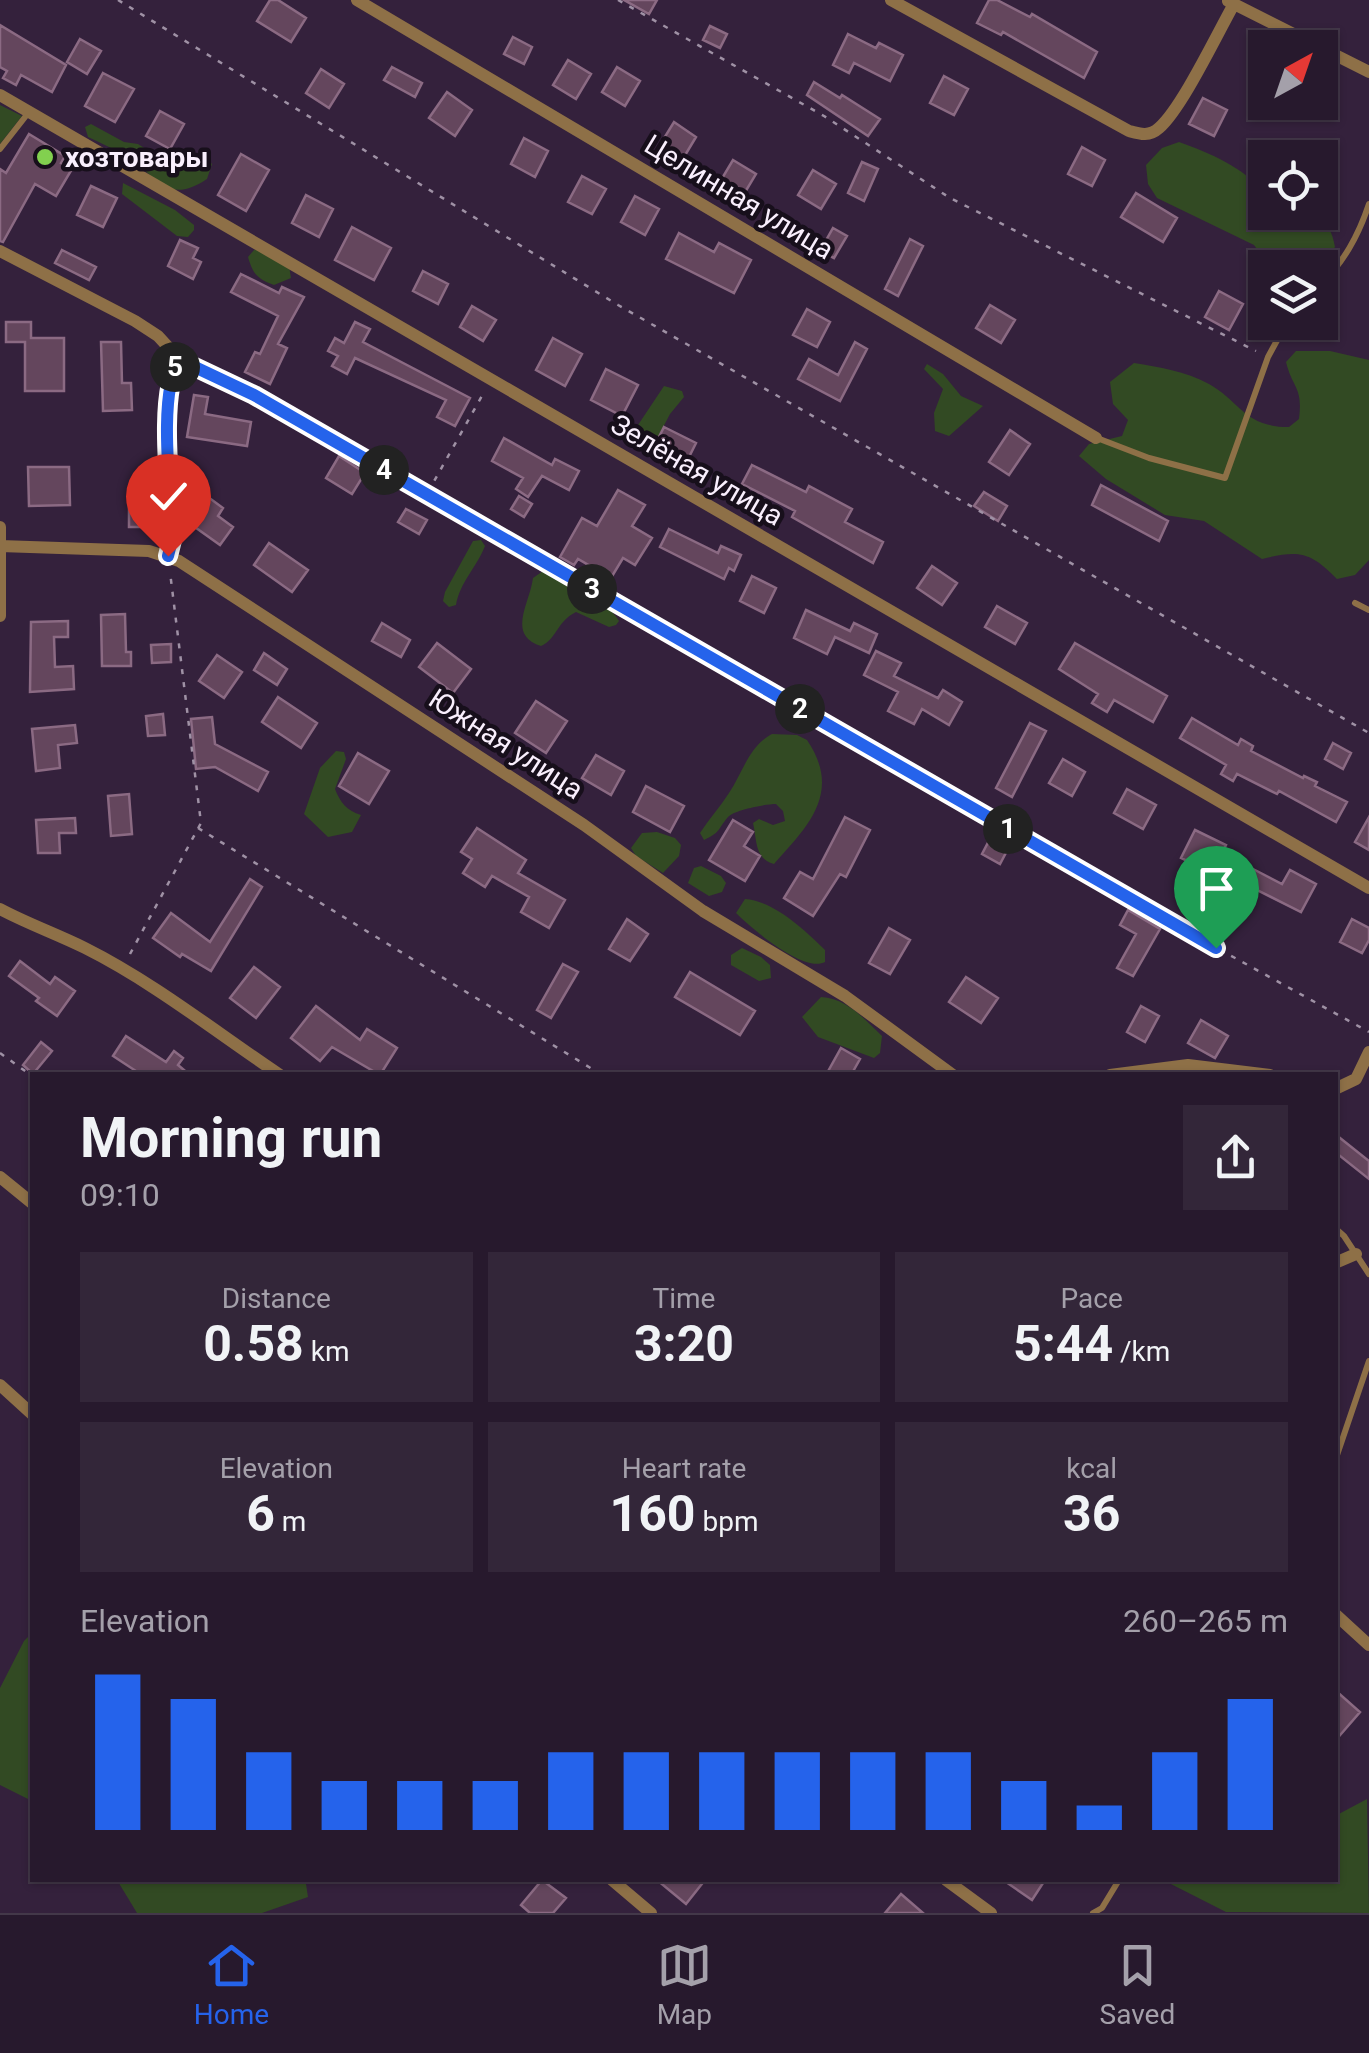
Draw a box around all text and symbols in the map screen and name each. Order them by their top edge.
north arrow [1248,30,1338,120]
map controls [1248,30,1338,340]
street label: Целинная улица [639,128,839,266]
button: locate [1248,140,1338,230]
place label: хозтовары [65,141,208,174]
marker: хозтовары [34,146,56,168]
button: layers [1248,250,1338,340]
pin: 5 [150,342,200,392]
text: 5 [167,350,183,383]
street label: Зелёная улица [605,407,789,533]
pin: 4 [359,445,409,495]
text: 4 [376,453,392,486]
pin [126,454,211,557]
icon: check [141,469,196,524]
pin: 3 [567,564,617,614]
text: 3 [584,572,600,605]
street label: Южная улица [423,682,589,806]
pin: 2 [775,684,825,734]
text: 2 [792,692,808,725]
pin: 1 [983,804,1033,854]
text: 1 [1000,812,1016,845]
pin [1174,846,1259,949]
icon: arrive [1189,861,1244,916]
button: share [1183,1105,1288,1210]
text: Morning run [80,1106,382,1170]
text: 09:10 [80,1176,160,1214]
text: Distance [222,1282,331,1315]
text: Time [653,1282,715,1315]
text: Pace [1061,1282,1123,1315]
text: 0.58 [203,1315,304,1373]
text: 3:20 [634,1315,734,1373]
text: 5:44 [1013,1315,1113,1373]
text: km [304,1335,349,1368]
text: /km [1113,1335,1170,1368]
text: Elevation [220,1452,333,1485]
text: Heart rate [622,1452,746,1485]
text: kcal [1066,1452,1117,1485]
text: 6 [246,1485,275,1543]
text: 160 [609,1485,696,1543]
text: 36 [1063,1485,1120,1543]
text: m [275,1505,306,1538]
text: bpm [696,1505,759,1538]
text: Elevation [80,1602,210,1640]
text: 260–265 m [1123,1602,1288,1640]
tab: Home [194,1938,269,2031]
tab: Map [657,1938,712,2031]
tab: Saved [1100,1938,1175,2031]

